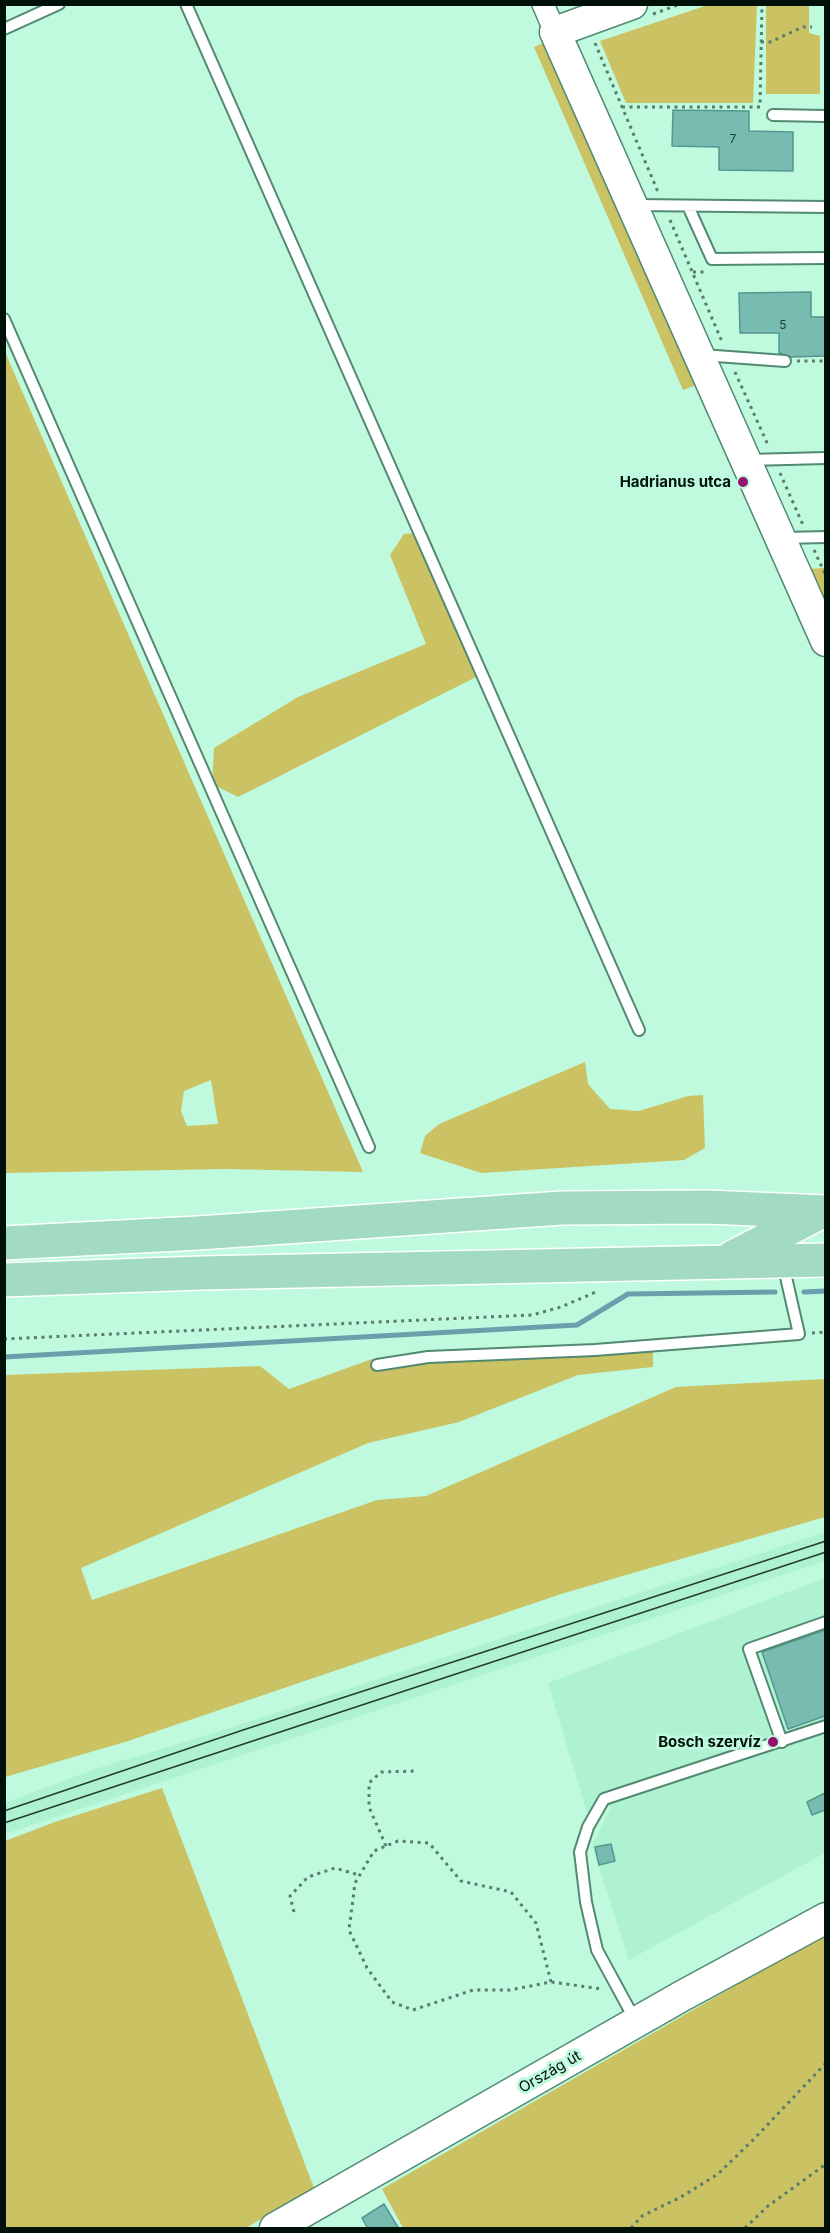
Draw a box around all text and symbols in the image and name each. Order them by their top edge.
house number: 7 [730,132,736,146]
house number: 5 [779,318,787,332]
place label: Hadrianus utca [620,473,731,491]
marker: Hadrianus utca [736,475,750,489]
place label: Bosch szervíz [658,1733,761,1751]
marker: Bosch szervíz [766,1735,780,1749]
street label: Ország út [516,2047,584,2097]

